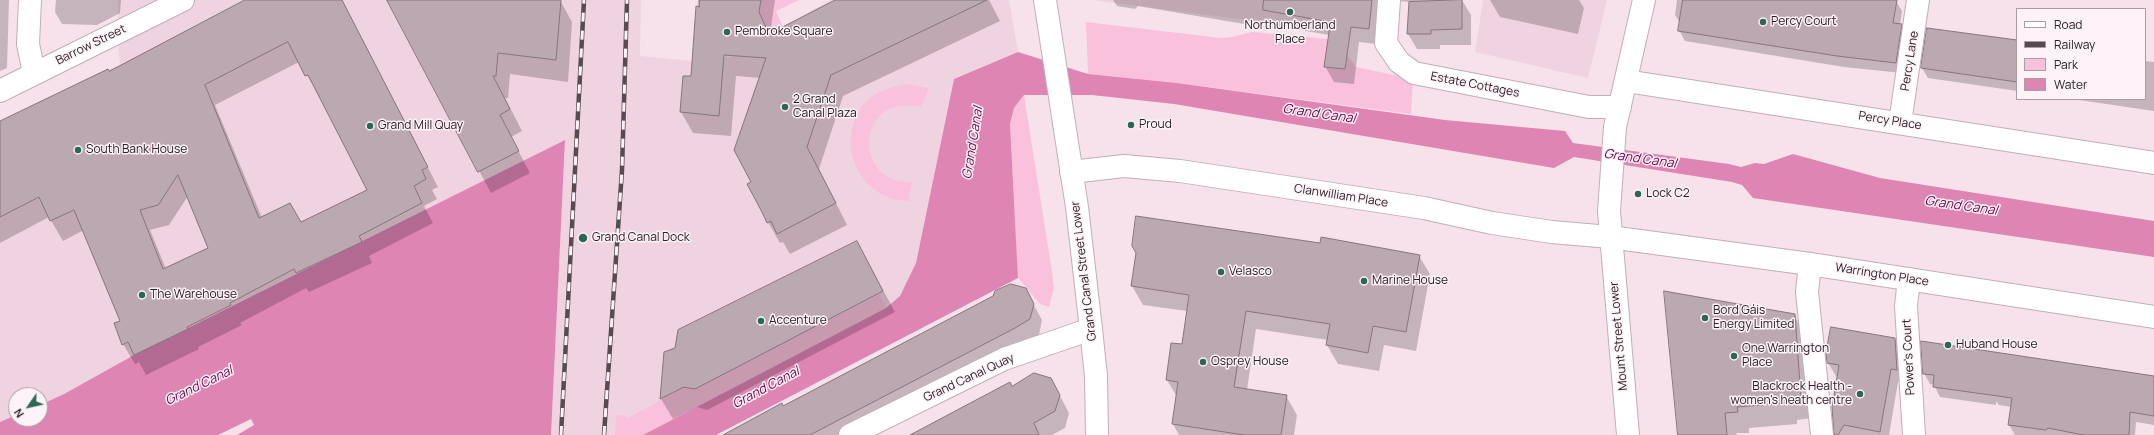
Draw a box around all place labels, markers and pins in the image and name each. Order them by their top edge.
marker: Northumberland Place [1285,7,1295,17]
place label: Percy Court [1771,15,1837,29]
marker: Percy Court [1758,17,1768,27]
place label: Northumberland Place [1245,19,1335,47]
place label: Pembroke Square [735,25,832,39]
marker: Pembroke Square [722,27,732,37]
place label: 2 Grand Canal Plaza [793,93,857,121]
marker: 2 Grand Canal Plaza [780,102,790,112]
place label: Proud [1139,118,1172,132]
place label: Grand Mill Quay [378,119,463,133]
marker: Proud [1126,120,1136,130]
marker: Grand Mill Quay [365,121,375,131]
place label: South Bank House [86,143,187,157]
marker: South Bank House [73,145,83,155]
place label: Lock C2 [1646,187,1690,201]
marker: Lock C2 [1633,189,1643,199]
place label: Grand Canal Dock [592,231,690,245]
marker: Grand Canal Dock [577,232,589,244]
place label: Velasco [1229,265,1272,279]
marker: Velasco [1216,267,1226,277]
place label: Marine House [1372,274,1448,288]
marker: Marine House [1359,276,1369,286]
place label: The Warehouse [150,288,237,302]
marker: The Warehouse [137,290,147,300]
place label: Bord Gáis Energy Limited [1713,304,1794,332]
marker: Bord Gáis Energy Limited [1700,313,1710,323]
place label: Accenture [769,314,827,328]
marker: Accenture [756,316,766,326]
place label: Huband House [1956,338,2037,352]
marker: Huband House [1943,340,1953,350]
place label: One Warrington Place [1742,342,1829,370]
marker: One Warrington Place [1729,351,1739,361]
place label: Osprey House [1211,355,1289,369]
marker: Osprey House [1198,357,1208,367]
place label: Blackrock Health - women's heath centre [1731,380,1852,408]
marker: Blackrock Health - women's heath centre [1855,389,1865,399]

